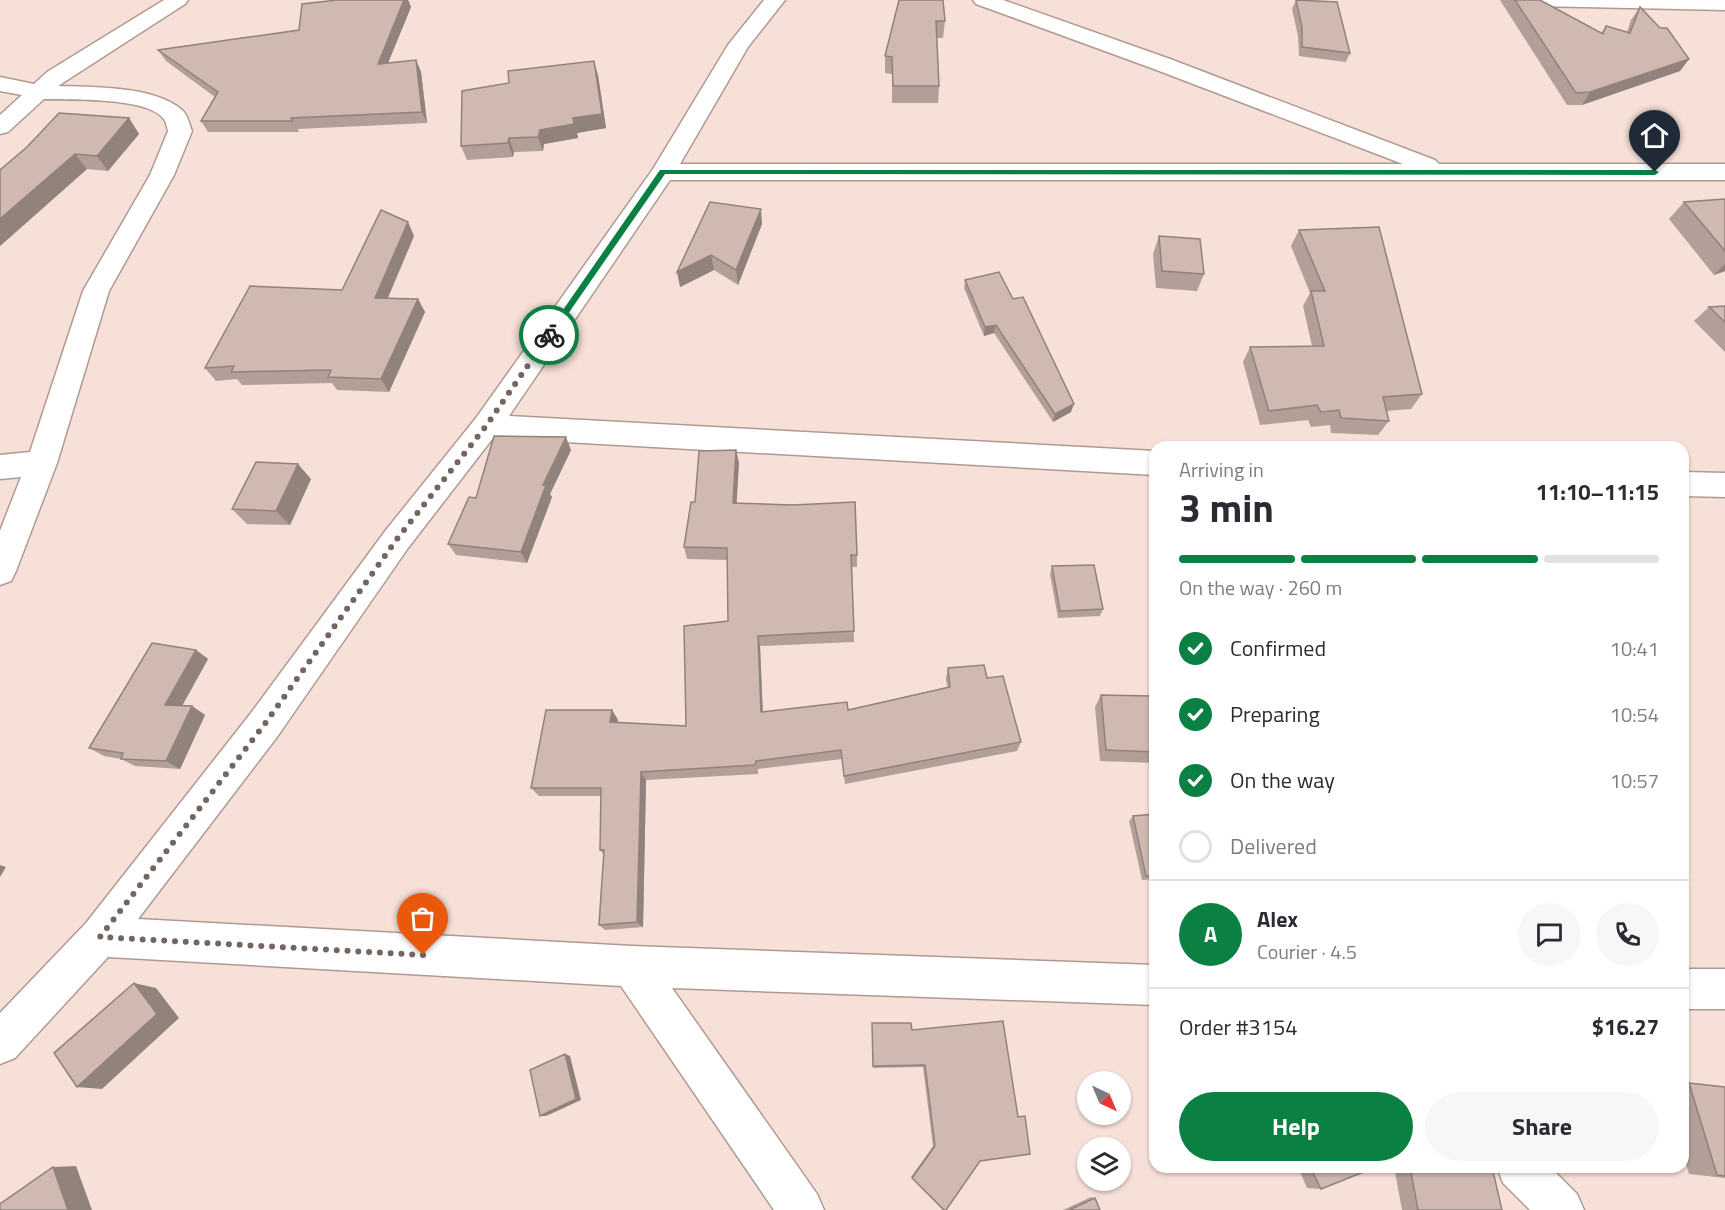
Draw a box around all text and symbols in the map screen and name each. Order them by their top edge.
pin [1629,110,1680,172]
icon: home [1638,119,1671,152]
courier [519,305,579,365]
icon: bike [533,319,566,352]
text: Arriving in [1179,454,1264,485]
text: 11:10–11:15 [1536,475,1659,509]
text: 3 min [1179,478,1274,537]
text: On the way · 260 m [1179,572,1342,603]
text: Confirmed [1230,631,1326,665]
icon: check [1179,632,1212,665]
text: 10:41 [1610,633,1659,664]
text: Preparing [1230,697,1320,731]
icon: check [1179,698,1212,731]
text: 10:54 [1610,699,1659,730]
text: On the way [1230,763,1335,797]
icon: check [1179,764,1212,797]
text: 10:57 [1610,765,1659,796]
text: Delivered [1230,829,1317,863]
pin [397,893,448,955]
icon: bag [406,902,439,935]
text: Alex [1257,902,1298,936]
button: chat [1518,903,1581,966]
button: phone [1596,903,1659,966]
text: A [1204,917,1217,951]
text: Courier · 4.5 [1257,936,1357,967]
text: Order #3154 [1179,1010,1298,1044]
text: $16.27 [1592,1010,1659,1044]
north arrow [1077,1071,1131,1125]
map controls [1077,1071,1131,1191]
button: Help [1179,1092,1413,1161]
button: Share [1425,1092,1659,1161]
button: layers [1077,1137,1131,1191]

